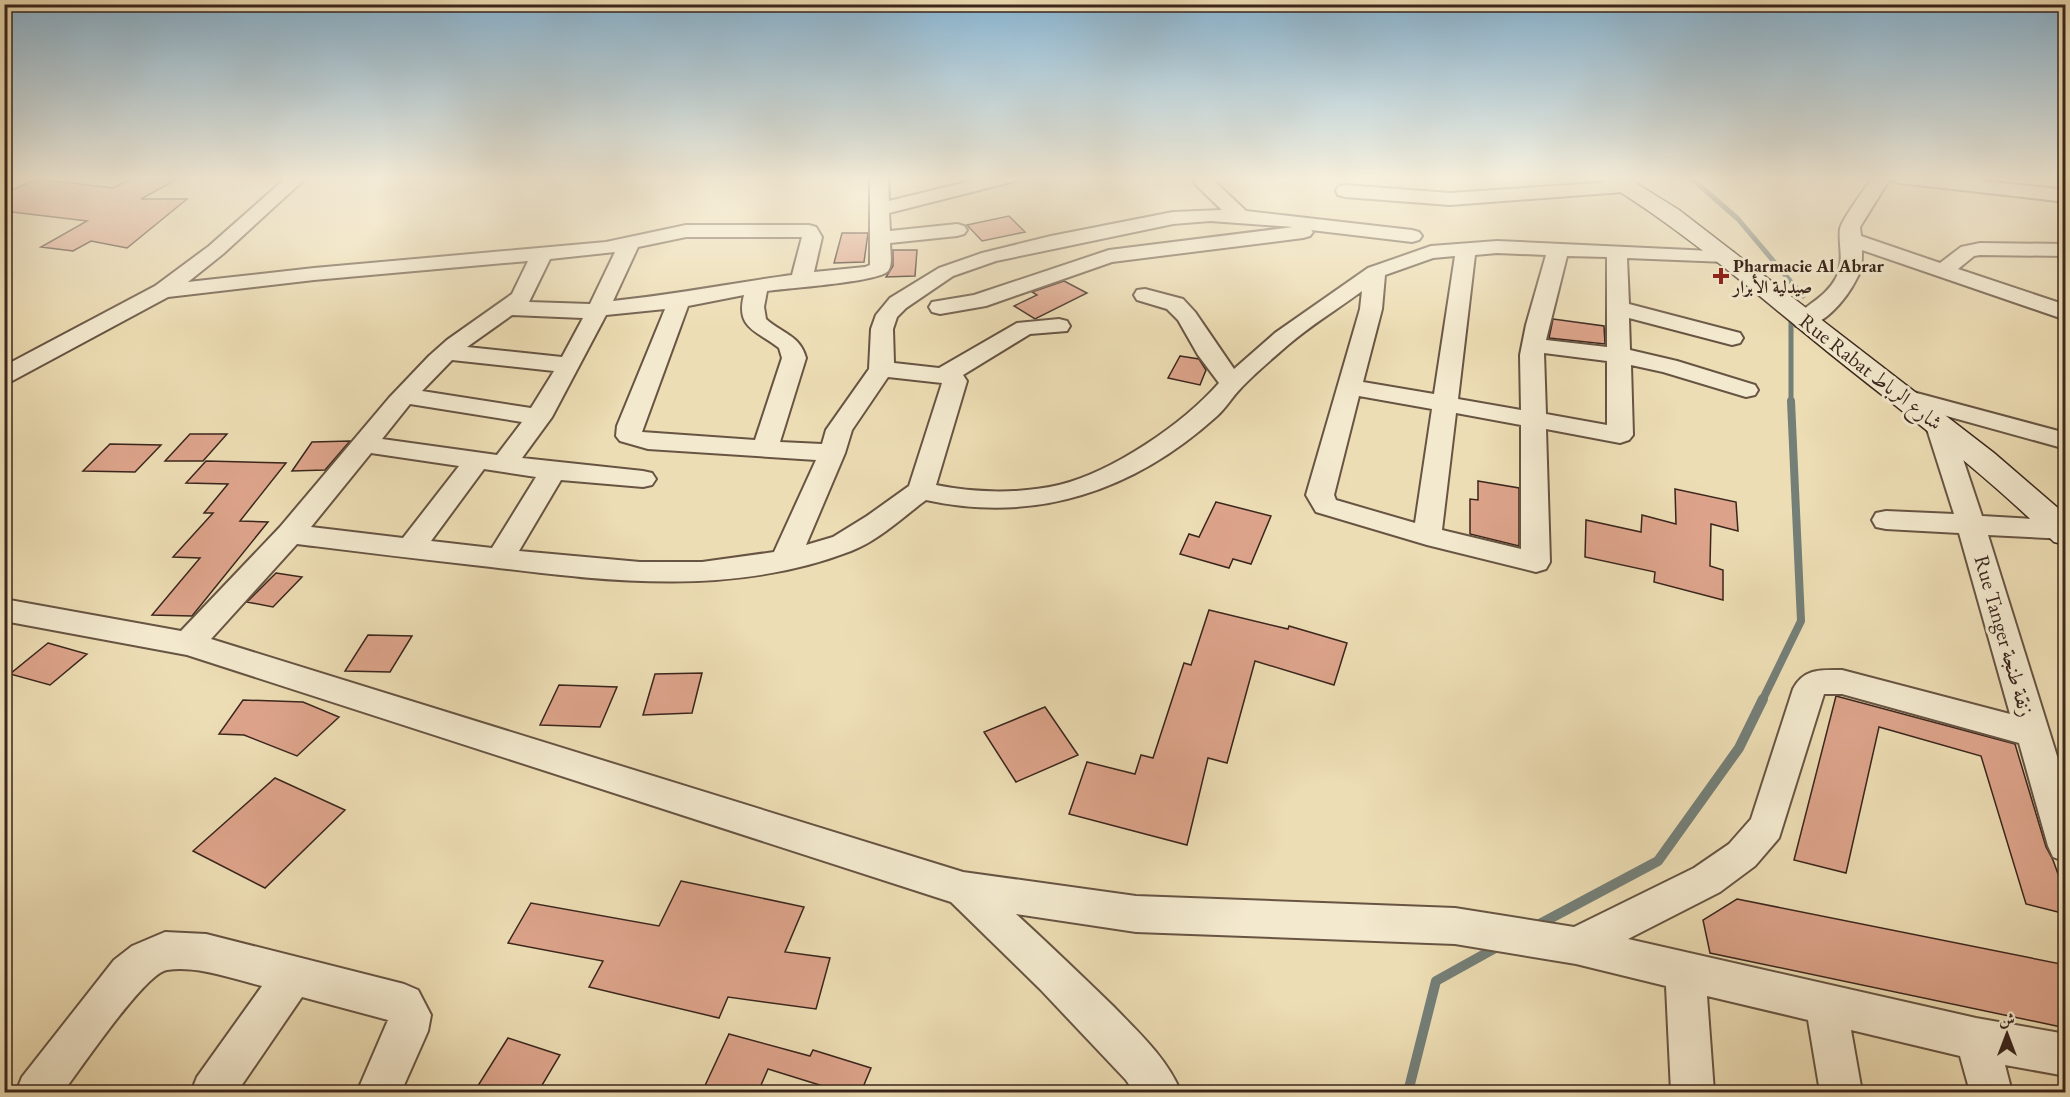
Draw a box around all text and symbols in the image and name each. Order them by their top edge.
place label: Pharmacie Al Abrar صيدلية الأبرار [1731,254,1885,298]
marker: Pharmacie Al Abrar صيدلية الأبرار [1714,269,1728,283]
street label: Rue Rabat شارع الرباط [1791,307,1948,440]
street label: Rue Tanger زنقة طنجة [1968,552,2040,720]
north arrow [1977,1004,2037,1064]
text: ش [1999,1009,2015,1030]

